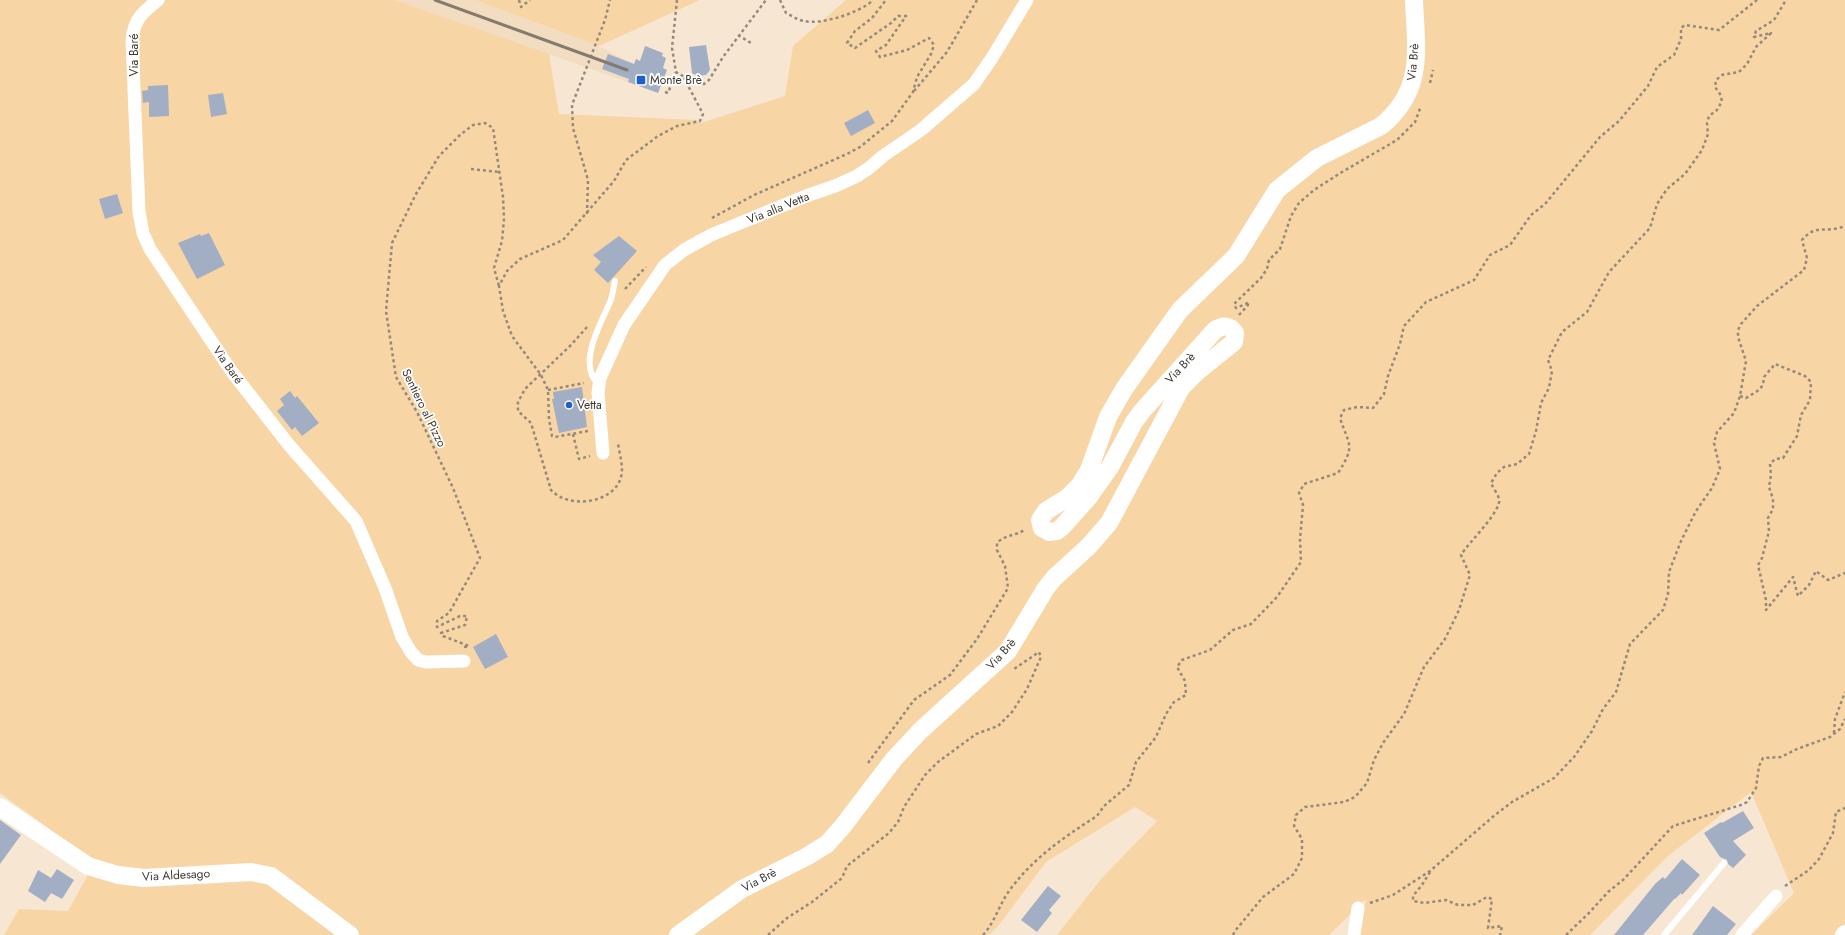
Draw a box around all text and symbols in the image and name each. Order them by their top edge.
street label: Via Baré [125,34,143,77]
street label: Via Brè [1402,43,1424,81]
place label: Monte Brè [650,71,702,89]
marker: Monte Brè [635,74,647,86]
street label: Via alla Vetta [744,187,812,229]
street label: Via Baré [208,342,248,388]
street label: Via Brè [1161,348,1199,388]
street label: Sentiero al Pizzo [397,366,451,451]
place label: Vetta [577,396,602,414]
marker: Vetta [564,400,574,410]
street label: Via Brè [982,634,1020,674]
street label: Via Brè [738,863,780,897]
street label: Via Aldesago [142,864,211,886]

